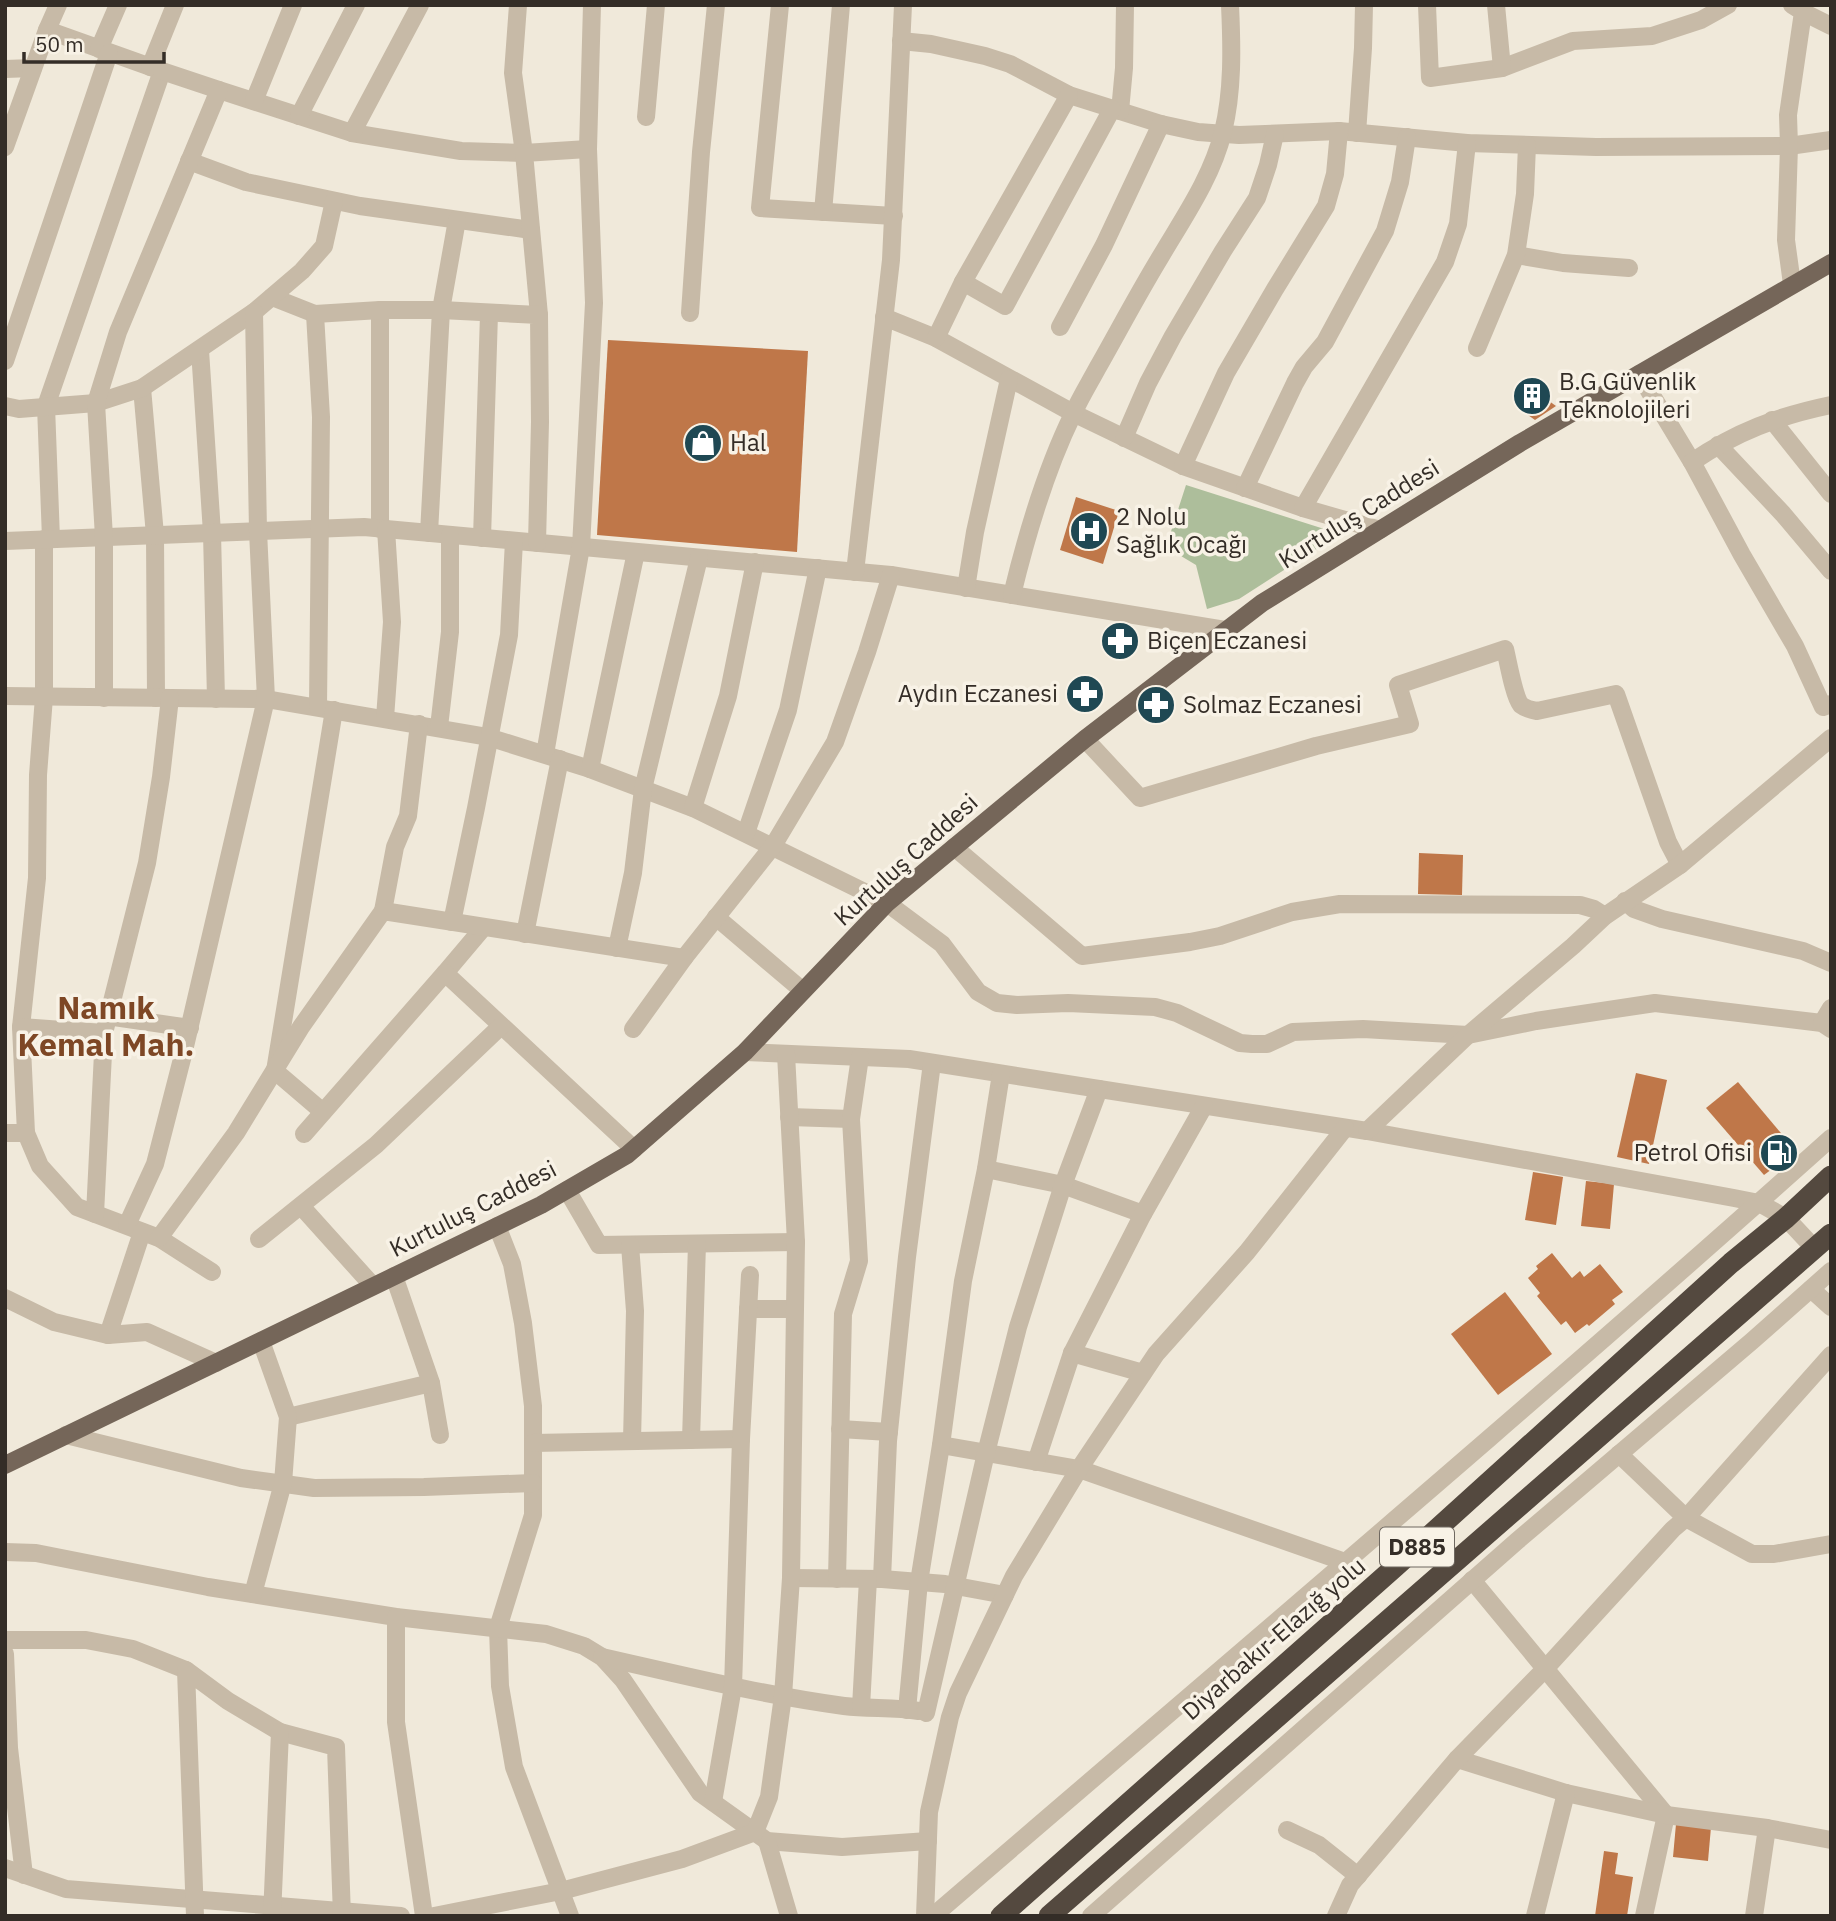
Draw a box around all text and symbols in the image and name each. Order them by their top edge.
scale bar [24,21,164,65]
text: 50 m [35,30,84,58]
place label: B.G Güvenlik Teknolojileri [1559,365,1697,425]
building icon: B.G Güvenlik Teknolojileri [1511,375,1553,417]
shop icon: Hal [682,422,724,464]
place label: Hal [730,426,766,458]
street label: Kurtuluş Caddesi [1272,451,1445,575]
place label: 2 Nolu Sağlık Ocağı [1116,500,1247,560]
hospital icon: 2 Nolu Sağlık Ocağı [1068,510,1110,552]
pharmacy icon: Biçen Eczanesi [1099,620,1141,662]
place label: Biçen Eczanesi [1147,624,1307,656]
pharmacy icon: Aydın Eczanesi [1064,673,1106,715]
place label: Aydın Eczanesi [898,677,1058,709]
pharmacy icon: Solmaz Eczanesi [1135,684,1177,726]
place label: Solmaz Eczanesi [1183,688,1362,720]
street label: Kurtuluş Caddesi [826,786,984,933]
district label: Namık Kemal Mah. [18,986,194,1065]
fuel station icon: Petrol Ofisi [1758,1132,1800,1174]
place label: Petrol Ofisi [1634,1136,1752,1168]
street label: Kurtuluş Caddesi [384,1152,562,1264]
road number: D885 [1380,1528,1454,1566]
street label: Diyarbakır-Elazığ yolu [1175,1550,1372,1727]

